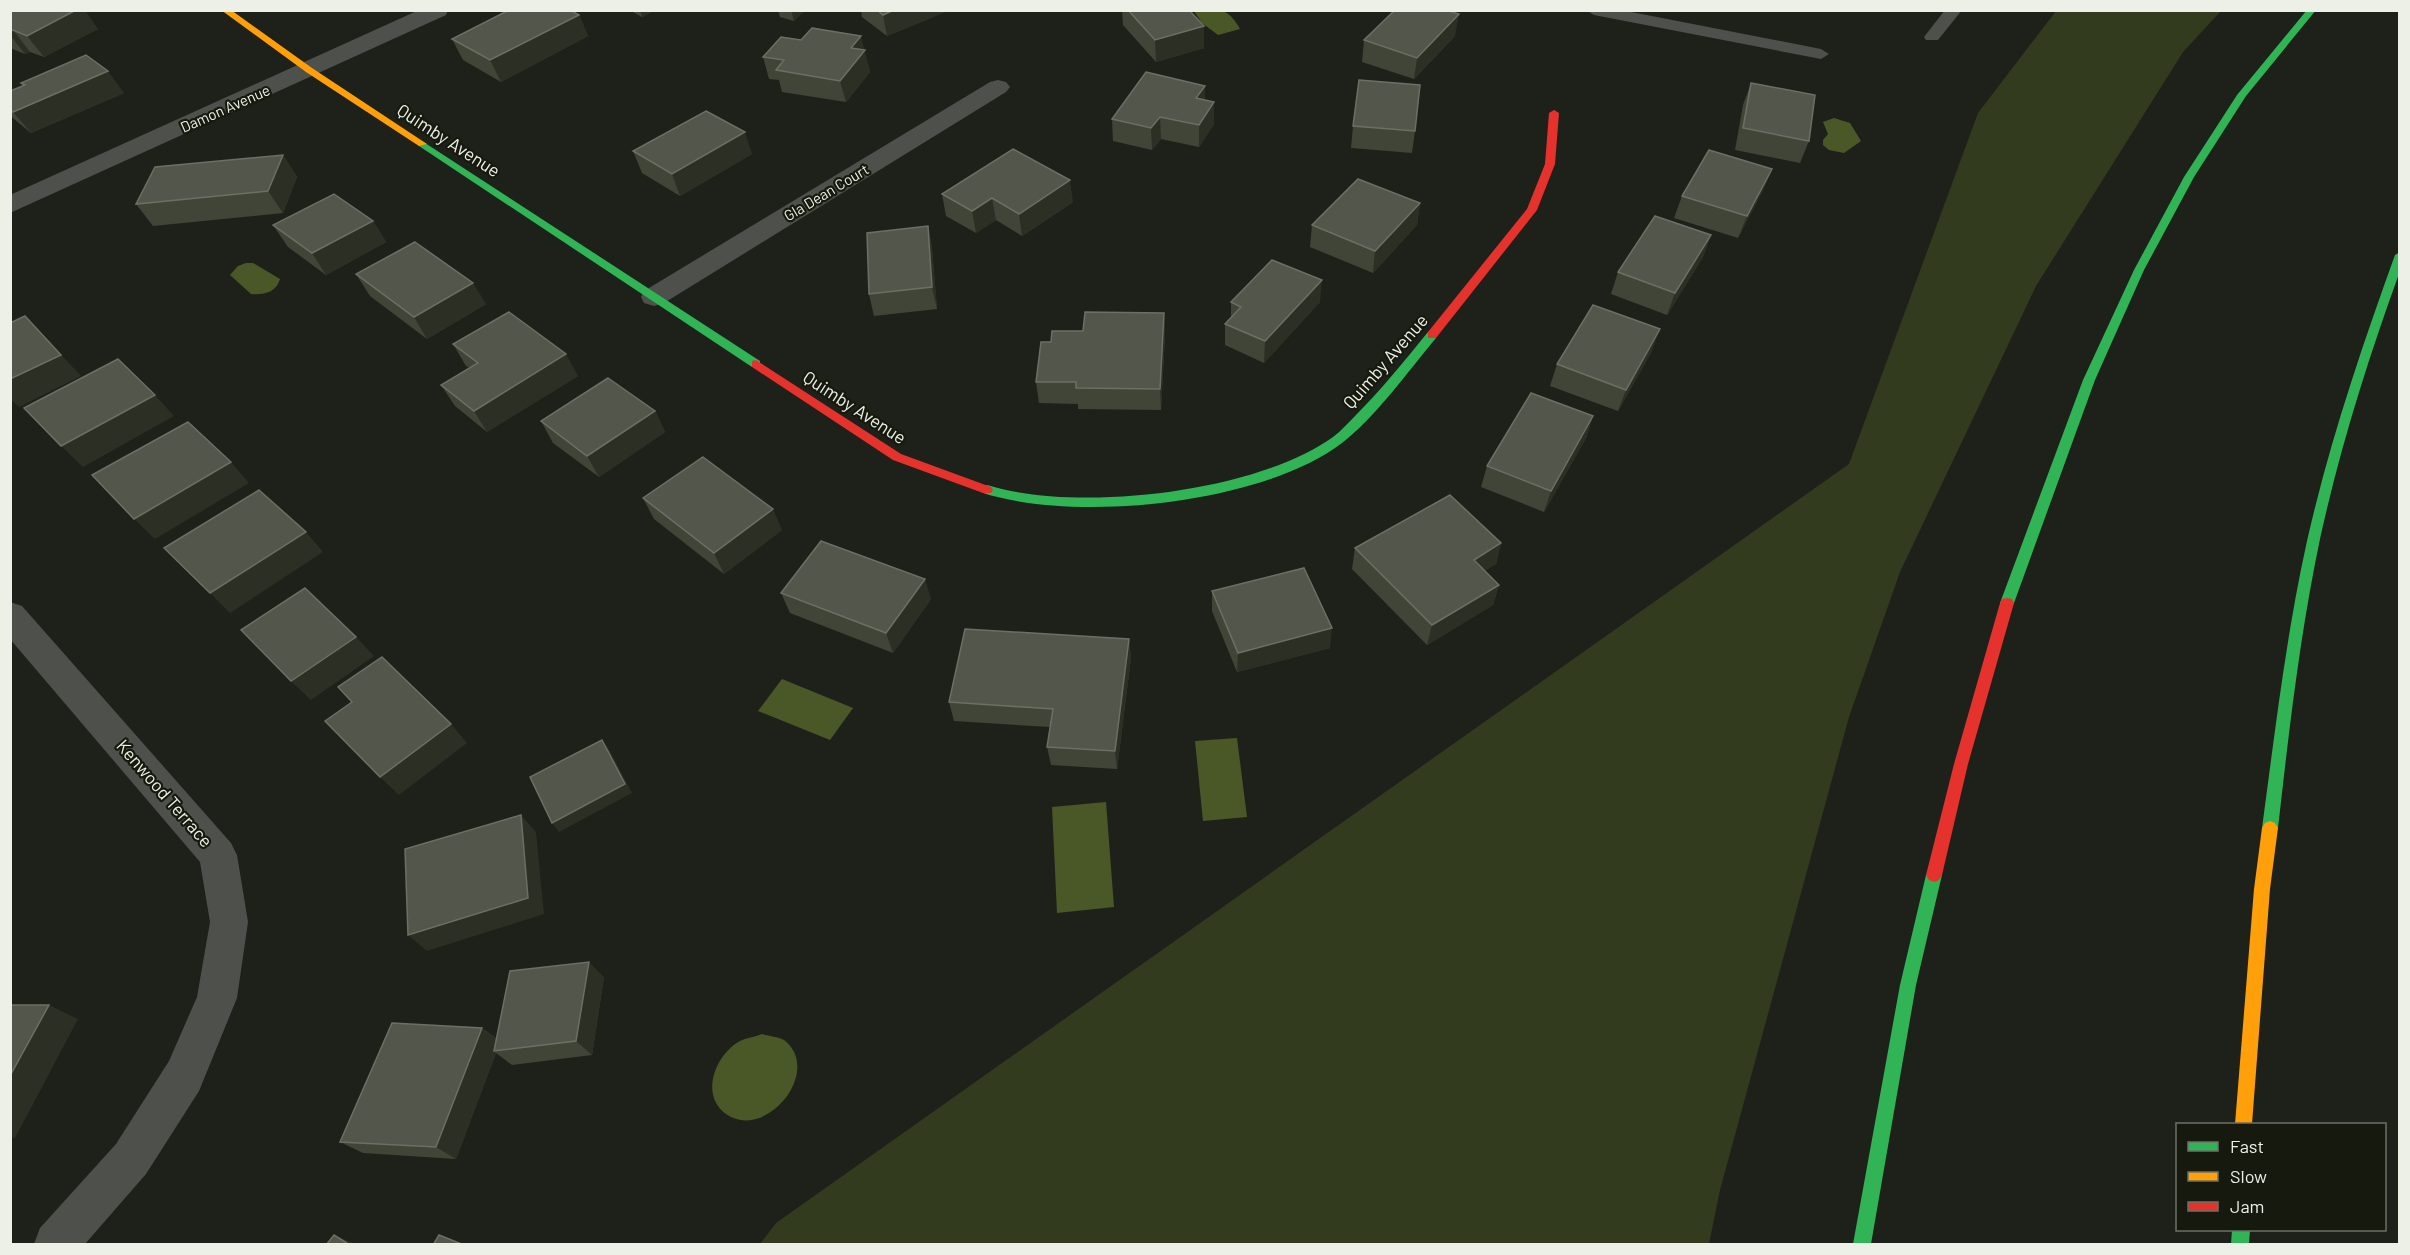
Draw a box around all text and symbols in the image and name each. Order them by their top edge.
street label: Damon Avenue [177,80,273,136]
street label: Quimby Avenue [393,99,505,181]
street label: Gla Dean Court [780,160,872,224]
street label: Quimby Avenue [1338,309,1432,413]
street label: Quimby Avenue [799,366,911,448]
street label: Kenwood Terrace [112,735,218,851]
legend [2176,1123,2386,1231]
text: Fast [2230,1135,2264,1157]
text: Slow [2230,1165,2267,1187]
text: Jam [2230,1195,2264,1217]

